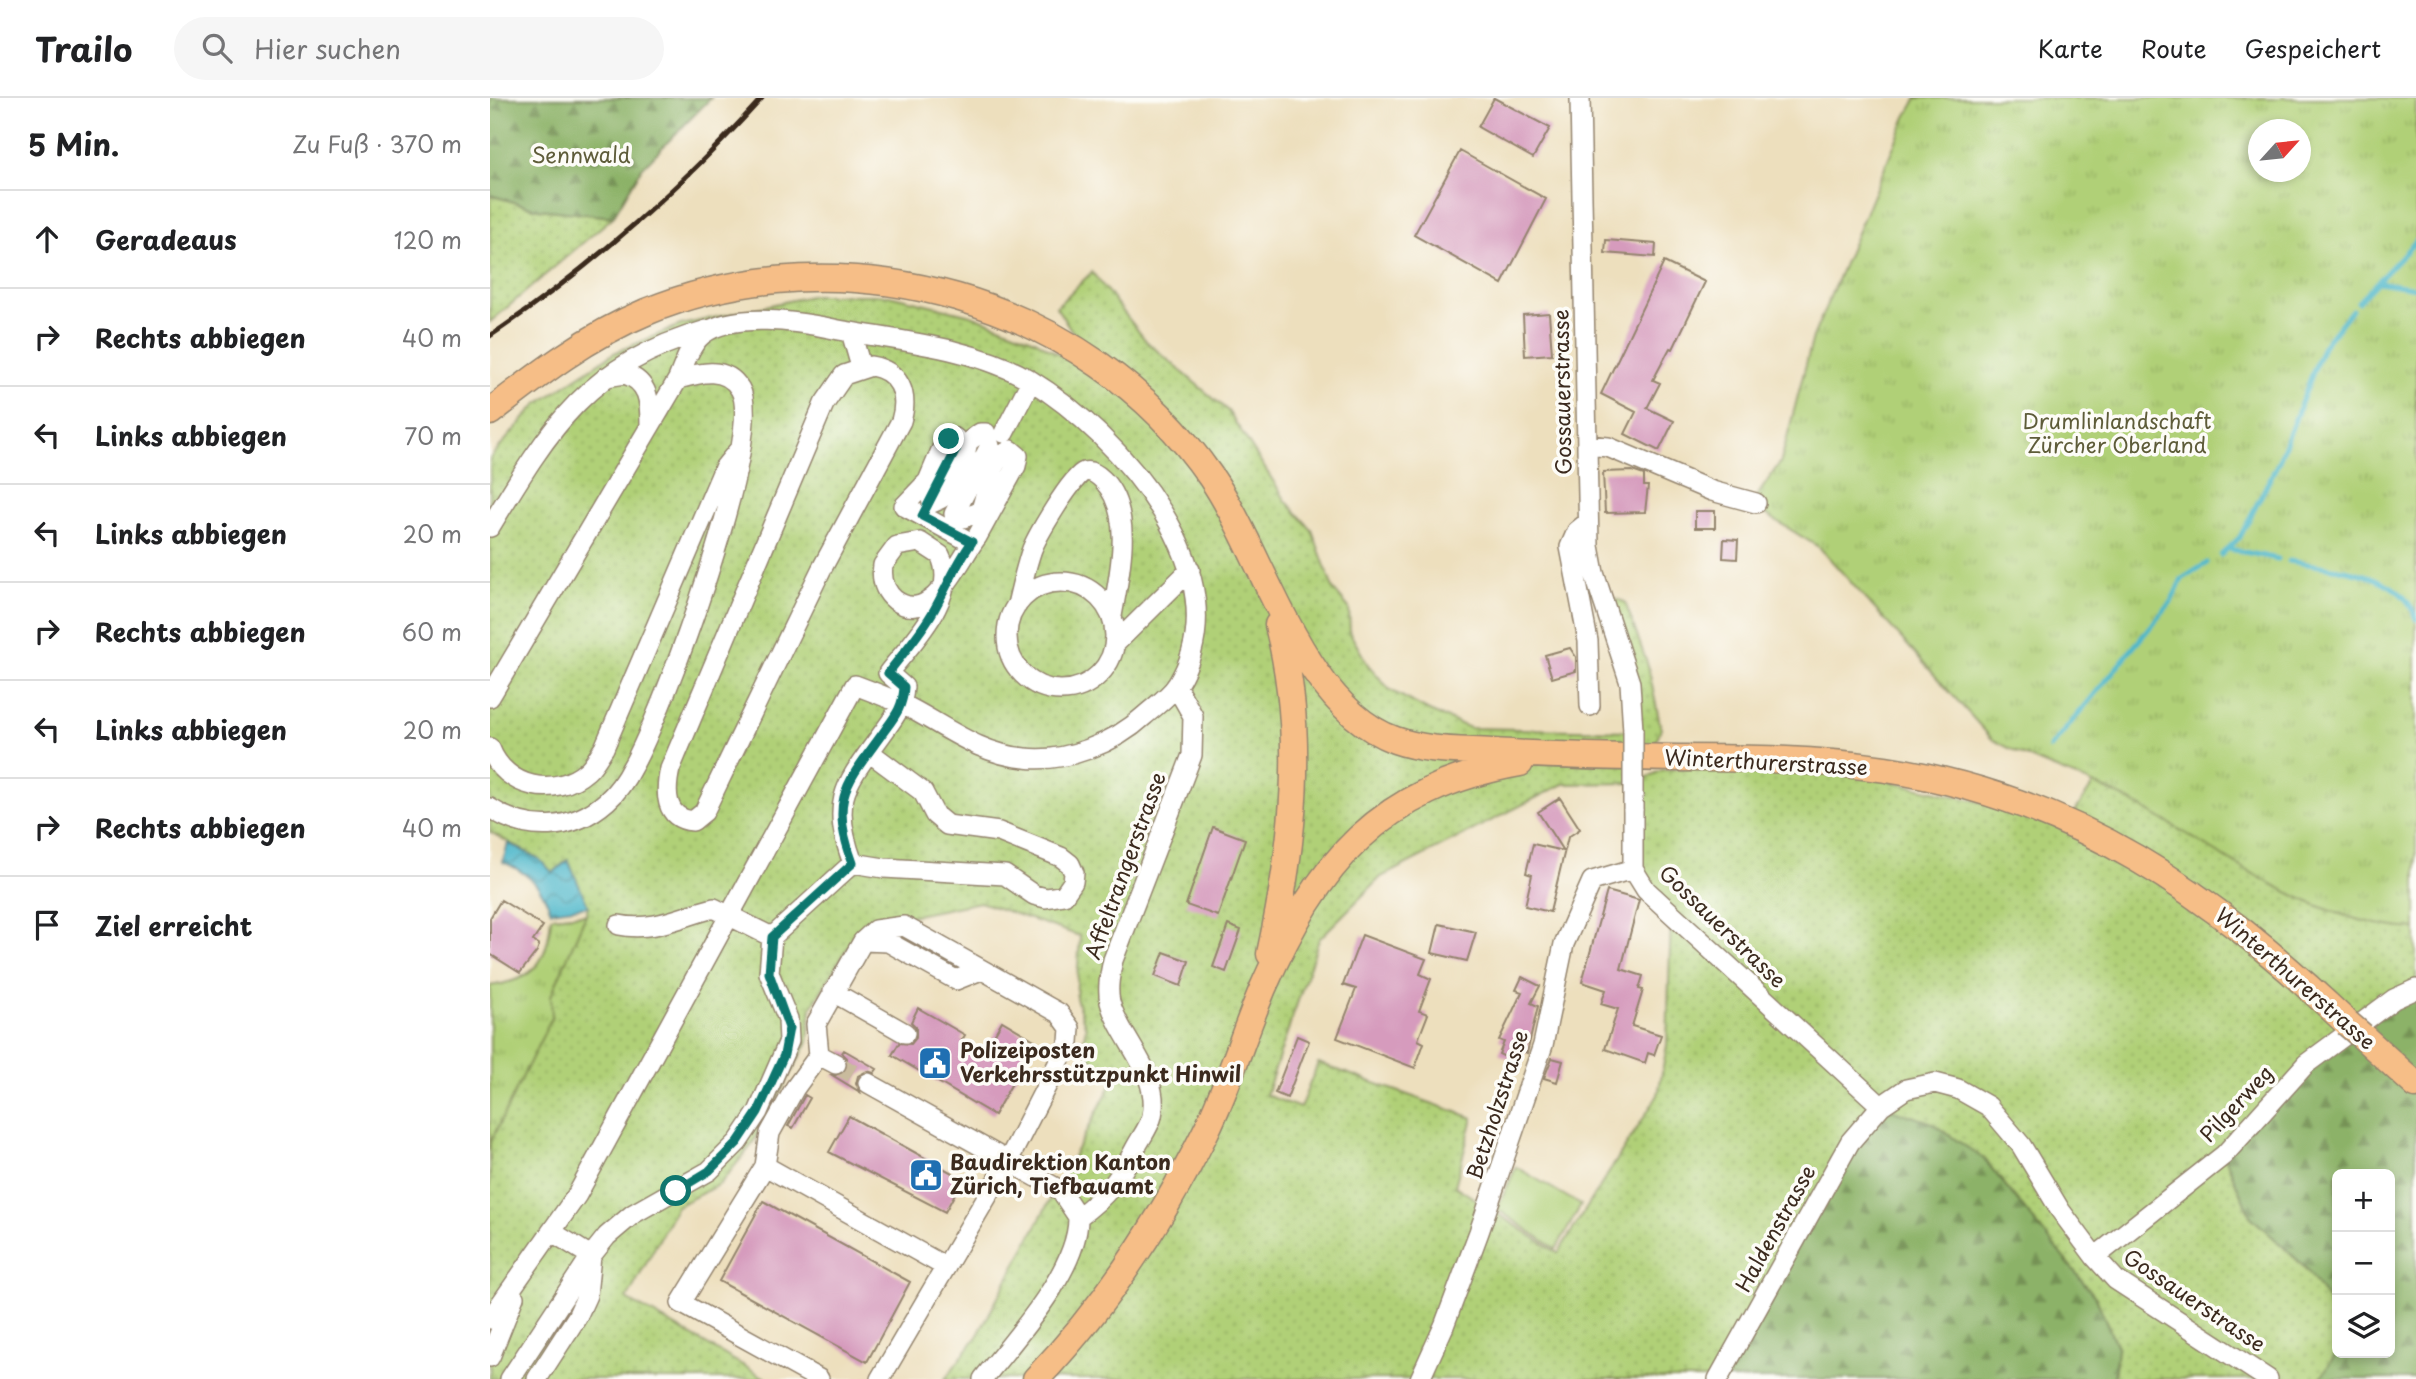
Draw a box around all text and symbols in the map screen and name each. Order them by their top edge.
search box [174,17,664,80]
text: Trailo [35,23,132,73]
icon: search [198,29,236,67]
text: Hier suchen [254,29,401,68]
text: Karte [2038,30,2103,66]
text: Route [2141,30,2207,66]
text: Gespeichert [2245,30,2381,66]
north arrow [2248,119,2311,182]
text: 5 Min. [28,121,119,166]
text: Zu Fuß · 370 m [292,126,462,161]
park label: Sennwald [531,138,631,170]
icon: ahead [28,220,66,258]
text: Geradeaus [95,220,237,259]
text: 120 m [394,222,462,257]
street label: Gossauerstrasse [1544,309,1578,475]
icon: right [28,318,66,356]
text: Rechts abbiegen [95,318,306,357]
text: 40 m [402,320,462,355]
park label: Drumlinlandschaft Zürcher Oberland [2023,404,2211,460]
icon: left [28,416,66,454]
text: Links abbiegen [95,416,287,455]
text: 70 m [404,418,462,453]
route end [933,423,964,454]
icon: left [28,514,66,552]
text: Links abbiegen [95,514,287,553]
text: 20 m [403,516,462,551]
icon: right [28,612,66,650]
text: Rechts abbiegen [95,612,306,651]
text: 60 m [402,614,462,649]
icon: left [28,710,66,748]
text: Links abbiegen [95,710,287,749]
text: 20 m [403,712,462,747]
street label: Winterthurerstrasse [1664,740,1869,782]
street label: Affeltrangerstrasse [1075,767,1173,963]
icon: right [28,808,66,846]
text: Rechts abbiegen [95,808,306,847]
text: 40 m [402,810,462,845]
street label: Gossauerstrasse [1653,857,1794,995]
street label: Winterthurerstrasse [2209,899,2384,1056]
icon: arrive [28,906,66,944]
text: Ziel erreicht [95,906,253,945]
street label: Betzholzstrasse [1457,1026,1535,1183]
place label: Polizeiposten Verkehrsstützpunkt Hinwil [960,1033,1241,1089]
public building icon: Polizeiposten Verkehrsstützpunkt Hinwil [916,1044,954,1082]
street label: Pilgerweg [2191,1057,2280,1148]
place label: Baudirektion Kanton Zürich, Tiefbauamt [950,1145,1171,1201]
public building icon: Baudirektion Kanton Zürich, Tiefbauamt [907,1156,945,1194]
street label: Haldenstrasse [1726,1159,1822,1297]
map controls [2332,1169,2395,1358]
button: + [2332,1169,2395,1232]
route start [660,1175,691,1206]
button: − [2332,1232,2395,1295]
street label: Gossauerstrasse [2118,1240,2273,1359]
button: layers [2332,1295,2395,1358]

